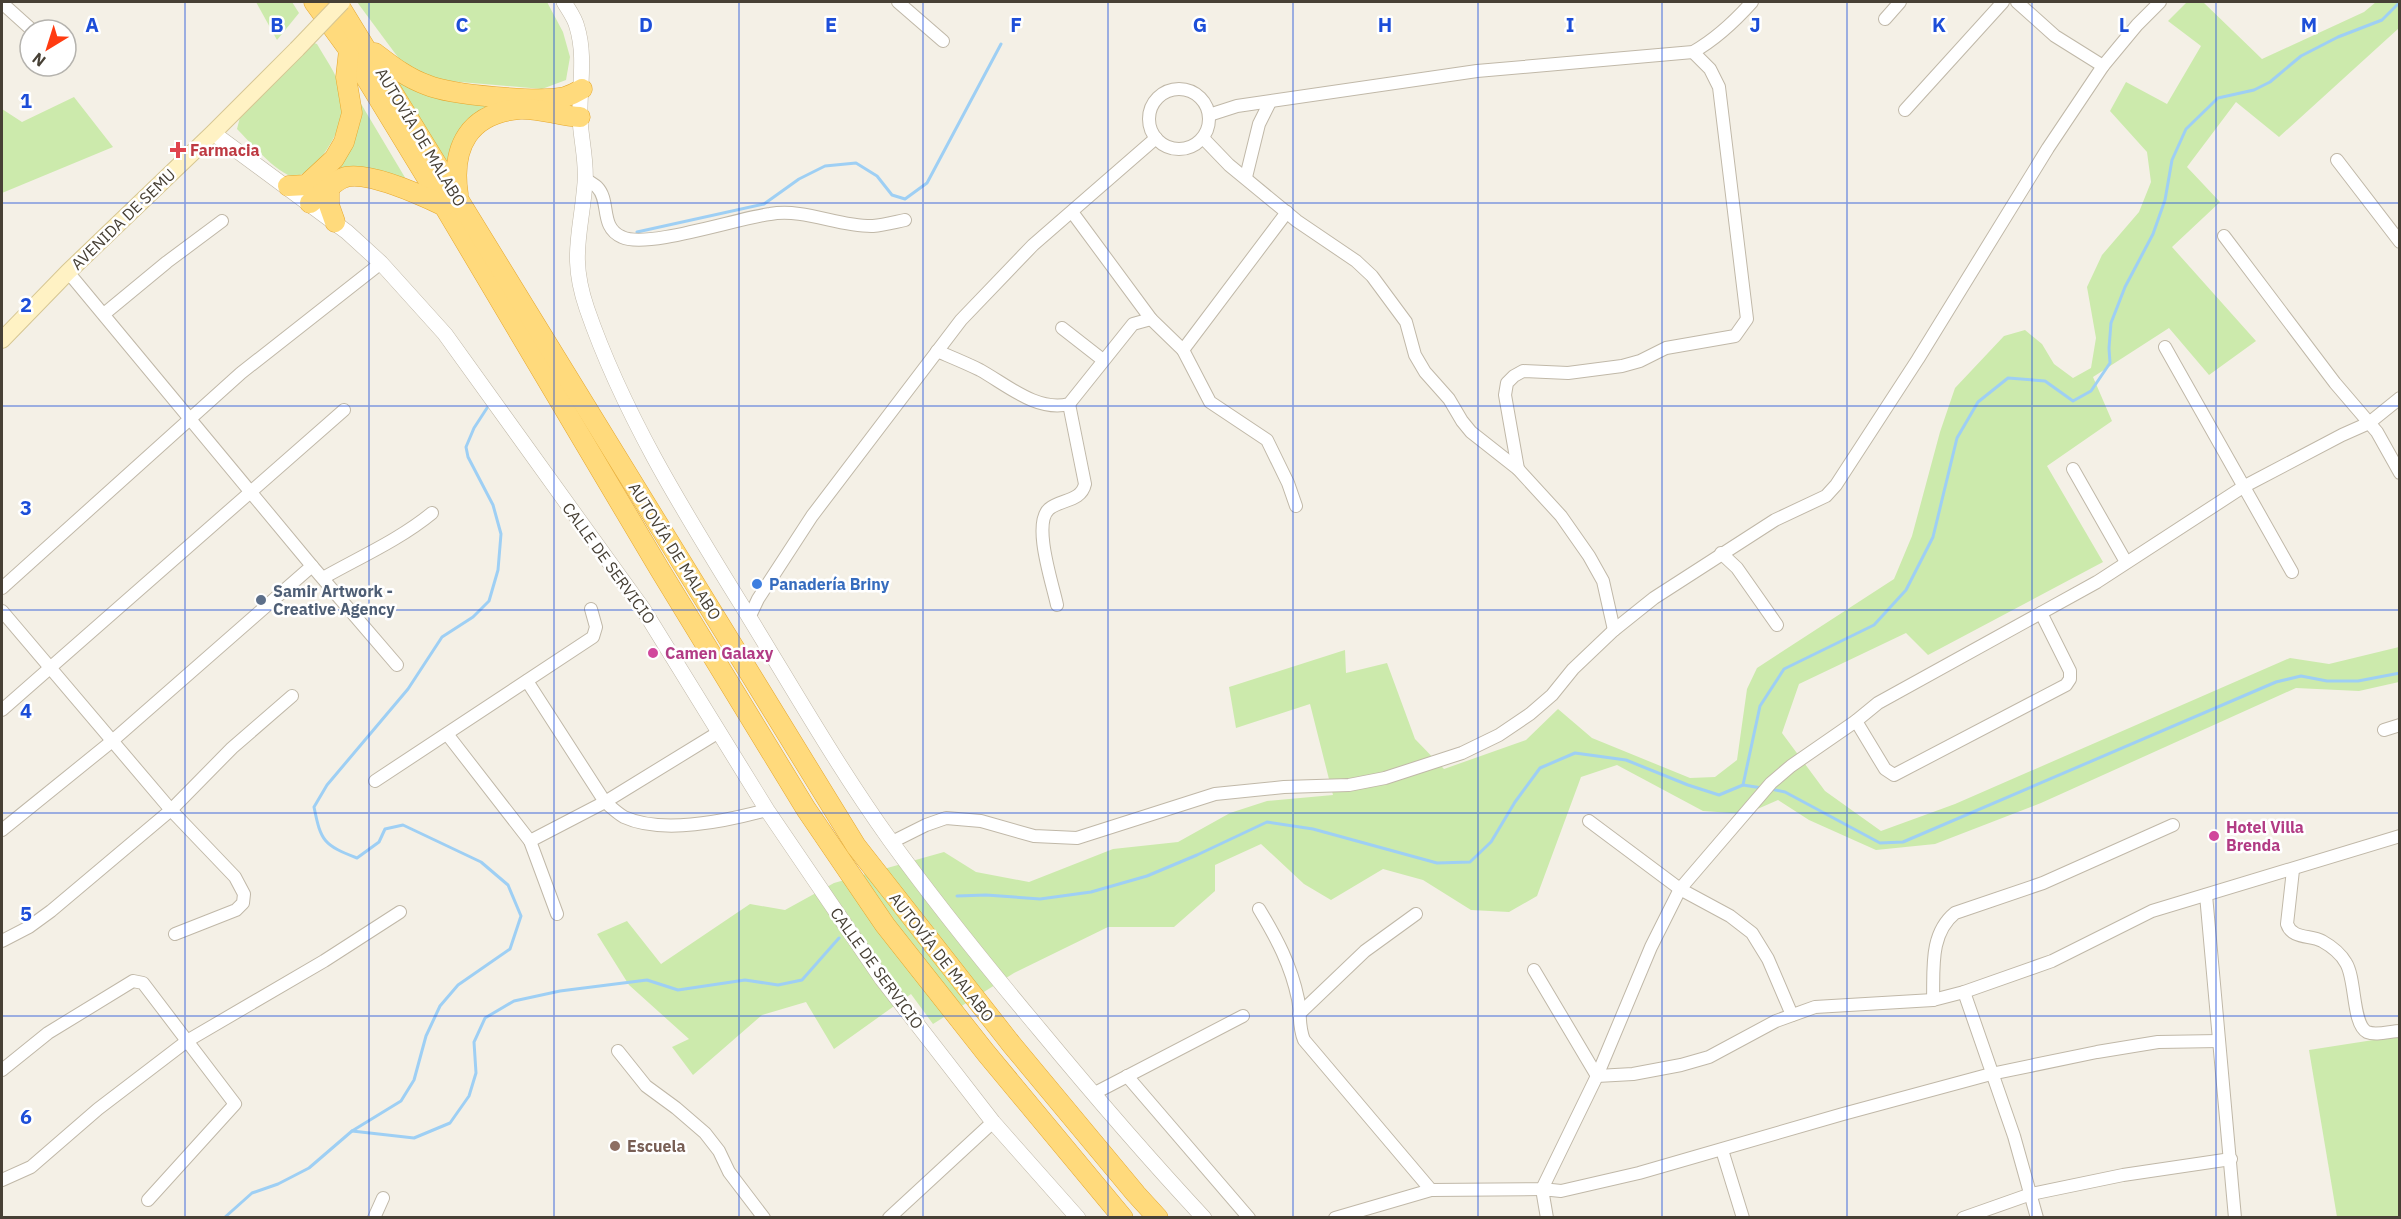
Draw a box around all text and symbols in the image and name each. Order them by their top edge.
text: A [85,11,99,38]
text: B [270,11,284,38]
text: C [455,11,469,38]
text: D [639,11,653,38]
text: E [825,11,837,38]
text: F [1010,11,1022,38]
text: G [1193,11,1207,38]
text: H [1378,11,1392,38]
text: I [1566,11,1574,38]
text: J [1749,11,1761,38]
text: K [1932,11,1946,38]
text: L [2119,11,2129,38]
text: M [2301,11,2317,38]
north arrow [18,18,78,78]
text: N [28,48,49,71]
street label: AUTOVÍA DE MALABO [372,63,471,210]
text: 1 [20,87,32,114]
place label: Farmacia [190,140,260,160]
marker: Farmacia [171,143,185,157]
street label: AVENIDA DE SEMU [67,164,179,274]
text: 2 [20,291,32,318]
street label: AUTOVÍA DE MALABO [625,478,726,624]
text: 3 [20,494,32,521]
street label: CALLE DE SERVICIO [558,498,660,628]
place label: Panadería Briny [769,574,890,594]
marker: Panadería Briny [750,577,764,591]
place label: Samir Artwork - Creative Agency [273,581,395,619]
marker: Samir Artwork - Creative Agency [254,593,268,607]
place label: Camen Galaxy [665,643,774,663]
marker: Camen Galaxy [646,646,660,660]
text: 4 [20,697,32,724]
place label: Hotel Villa Brenda [2226,817,2304,855]
marker: Hotel Villa Brenda [2207,829,2221,843]
street label: AUTOVÍA DE MALABO [885,888,999,1026]
text: 5 [20,900,32,927]
street label: CALLE DE SERVICIO [826,903,928,1033]
text: 6 [20,1103,32,1130]
place label: Escuela [627,1136,686,1156]
marker: Escuela [608,1139,622,1153]

